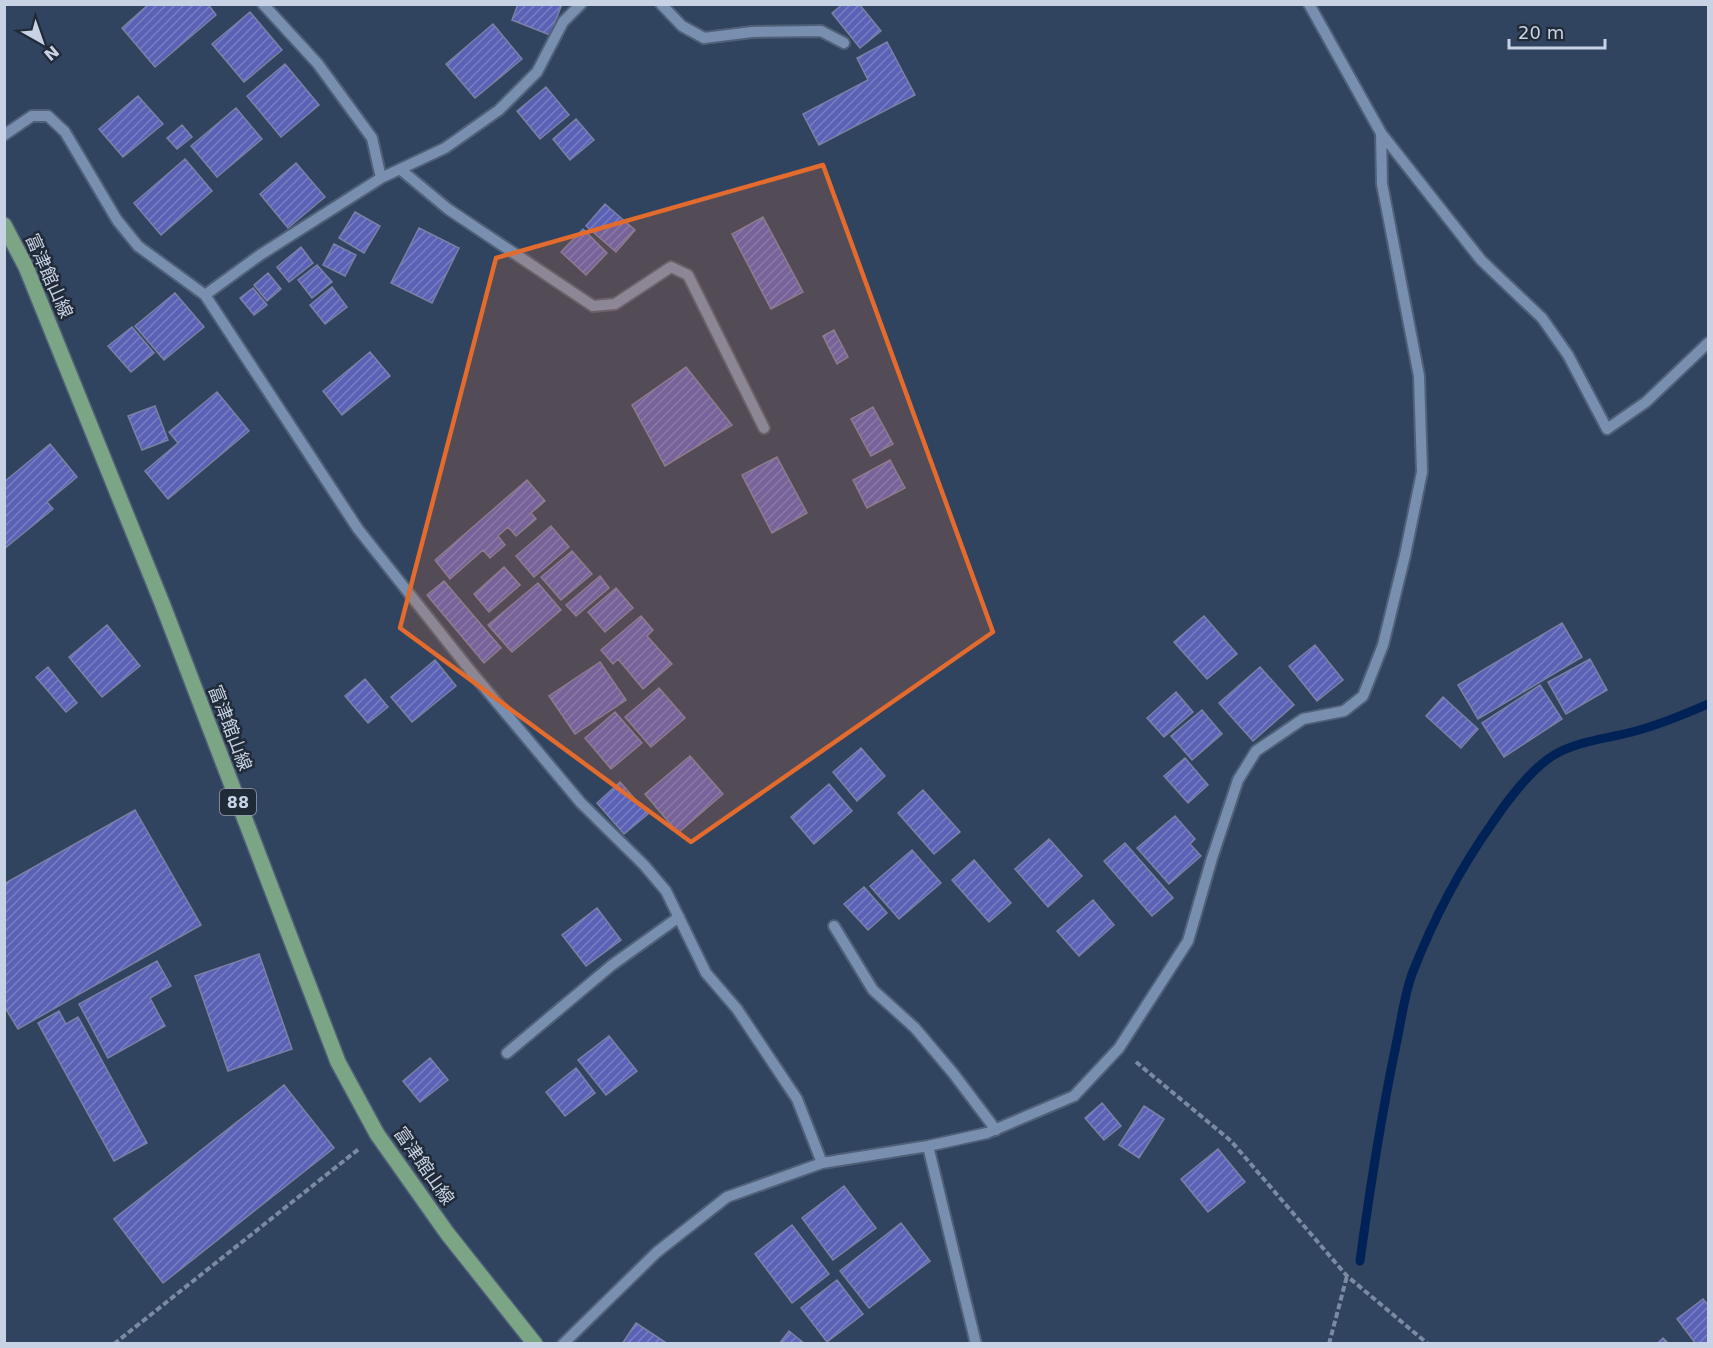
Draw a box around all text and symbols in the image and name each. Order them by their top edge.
north arrow [12,12,72,72]
scale bar [1509,12,1605,50]
text: 20 m [1518,22,1564,43]
text: N [40,42,63,65]
street label: 富津館山線 [22,230,77,321]
street label: 富津館山線 [205,682,256,774]
road number: 88 [220,789,256,815]
street label: 富津館山線 [390,1123,459,1209]

